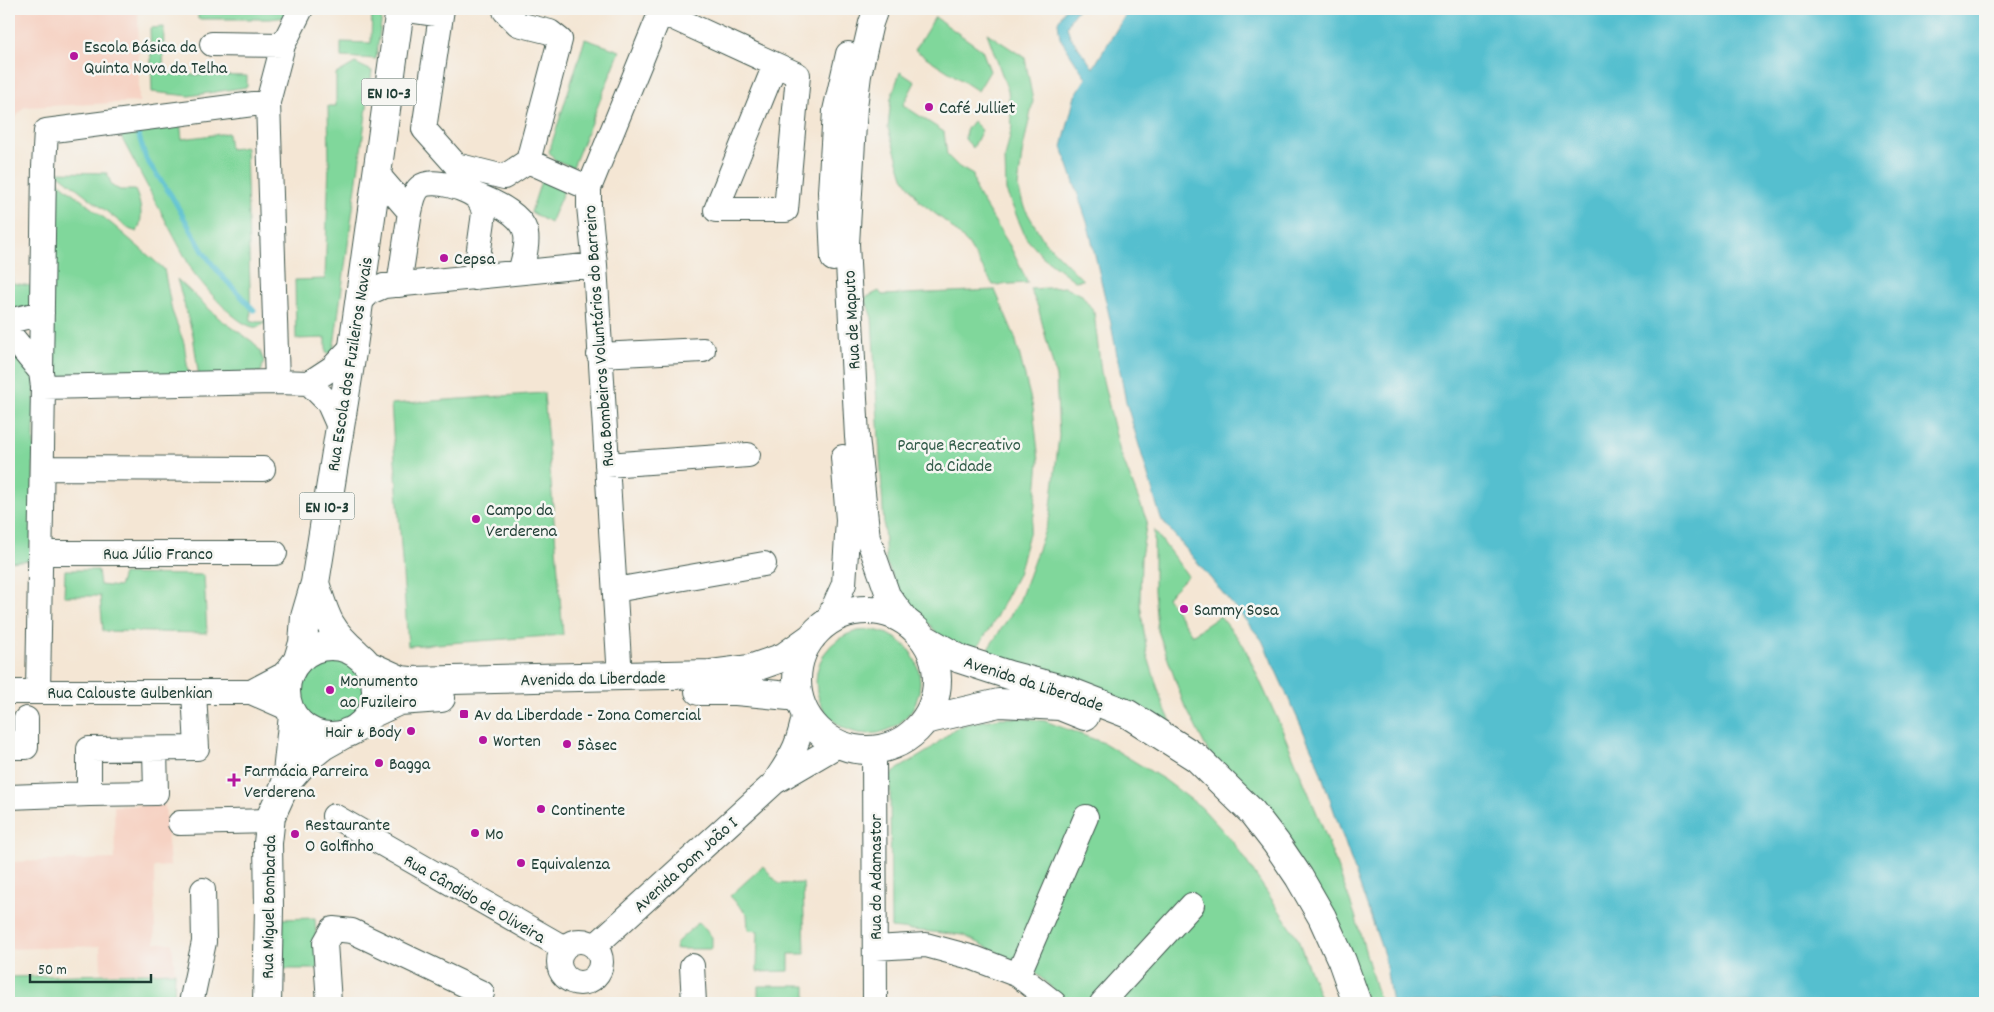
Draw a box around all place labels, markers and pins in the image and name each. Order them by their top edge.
place label: Escola Básica da Quinta Nova da Telha [84,36,228,82]
marker: Escola Básica da Quinta Nova da Telha [68,50,80,62]
place label: Café Julliet [939,97,1016,122]
marker: Café Julliet [923,101,935,113]
place label: Cepsa [454,248,496,273]
marker: Cepsa [438,252,450,264]
place label: Campo da Verderena [486,499,558,545]
marker: Campo da Verderena [470,513,482,525]
place label: Sammy Sosa [1194,599,1279,624]
marker: Sammy Sosa [1178,603,1190,615]
place label: Monumento ao Fuzileiro [340,670,418,716]
marker: Monumento ao Fuzileiro [324,684,336,696]
place label: Av da Liberdade - Zona Comercial [474,704,702,729]
marker: Av da Liberdade - Zona Comercial [458,708,470,720]
place label: Hair & Body [325,721,402,746]
marker: Hair & Body [405,725,417,737]
place label: Worten [493,730,541,755]
marker: Worten [477,734,489,746]
place label: 5àsec [577,734,617,759]
marker: 5àsec [561,738,573,750]
place label: Bagga [389,753,431,778]
marker: Bagga [373,757,385,769]
place label: Farmácia Parreira Verderena [244,760,368,806]
marker: Farmácia Parreira Verderena [228,774,240,786]
place label: Continente [551,799,625,824]
marker: Continente [535,803,547,815]
place label: Restaurante O Golfinho [305,814,390,860]
place label: Mo [485,823,504,848]
marker: Mo [469,827,481,839]
marker: Restaurante O Golfinho [289,828,301,840]
place label: Equivalenza [531,853,611,878]
marker: Equivalenza [515,857,527,869]

